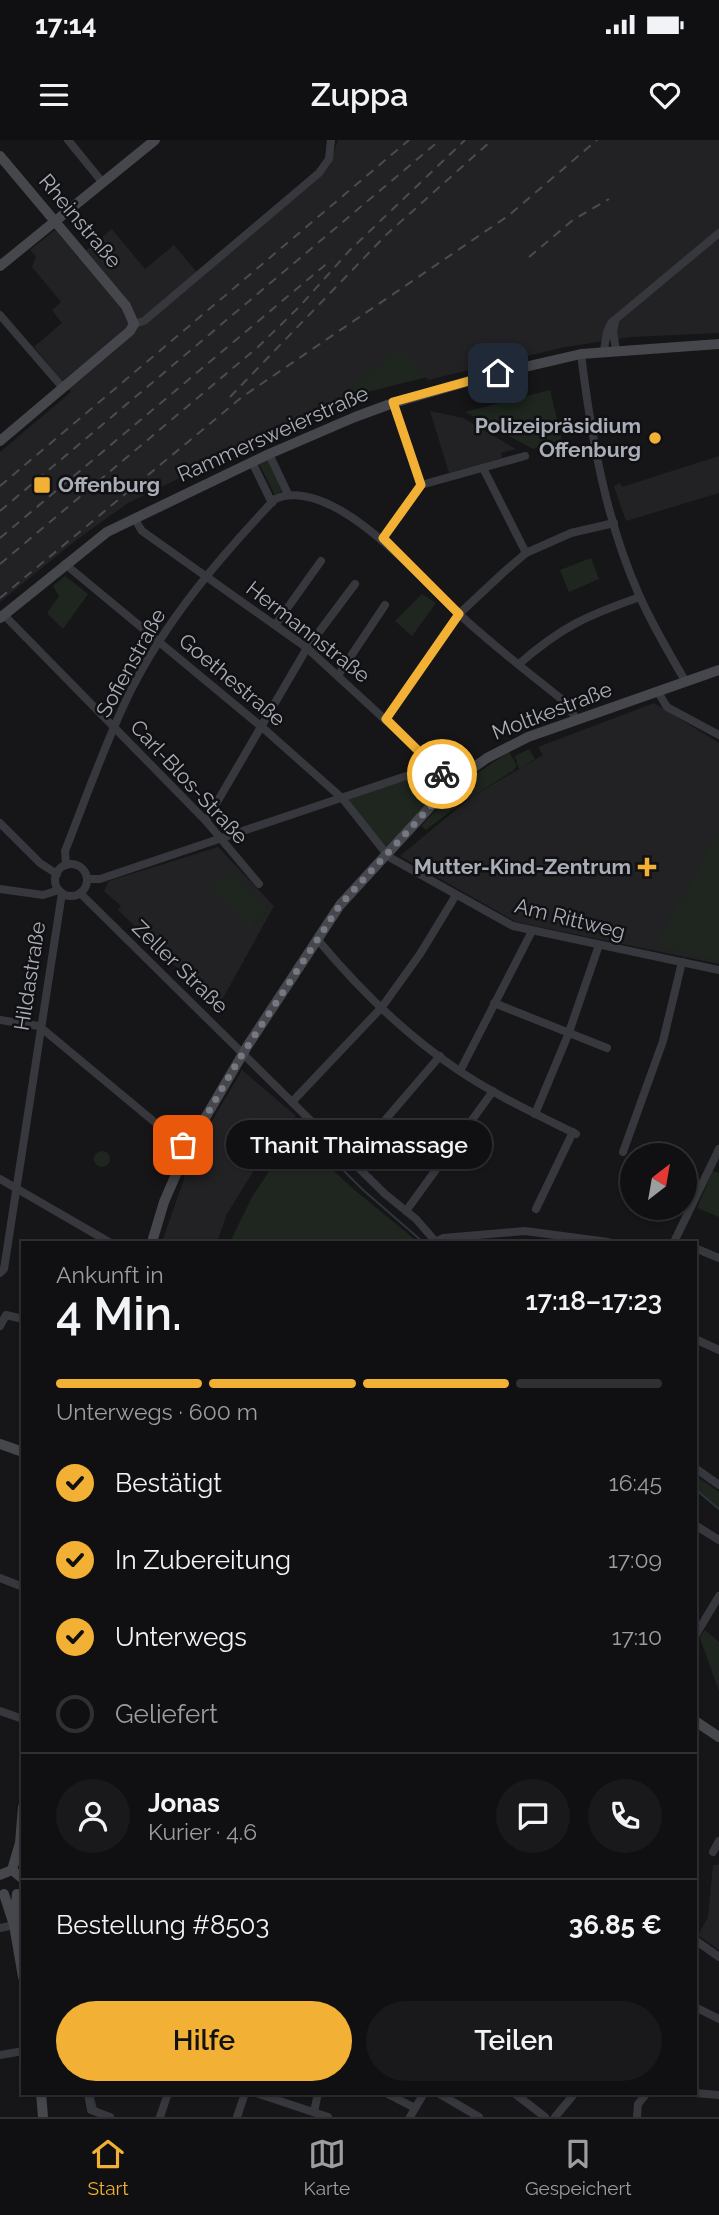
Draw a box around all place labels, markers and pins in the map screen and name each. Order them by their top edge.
pin [468,343,528,403]
place label: Polizeipräsidium Offenburg [475,413,641,462]
marker: Polizeipräsidium Offenburg [647,430,663,446]
place label: Offenburg [58,472,160,497]
marker: Offenburg [32,475,52,495]
place label: Mutter-Kind-Zentrum [414,854,631,879]
marker: Mutter-Kind-Zentrum [637,857,657,877]
pin [153,1115,213,1175]
callout: Thanit Thaimassage [225,1121,491,1170]

